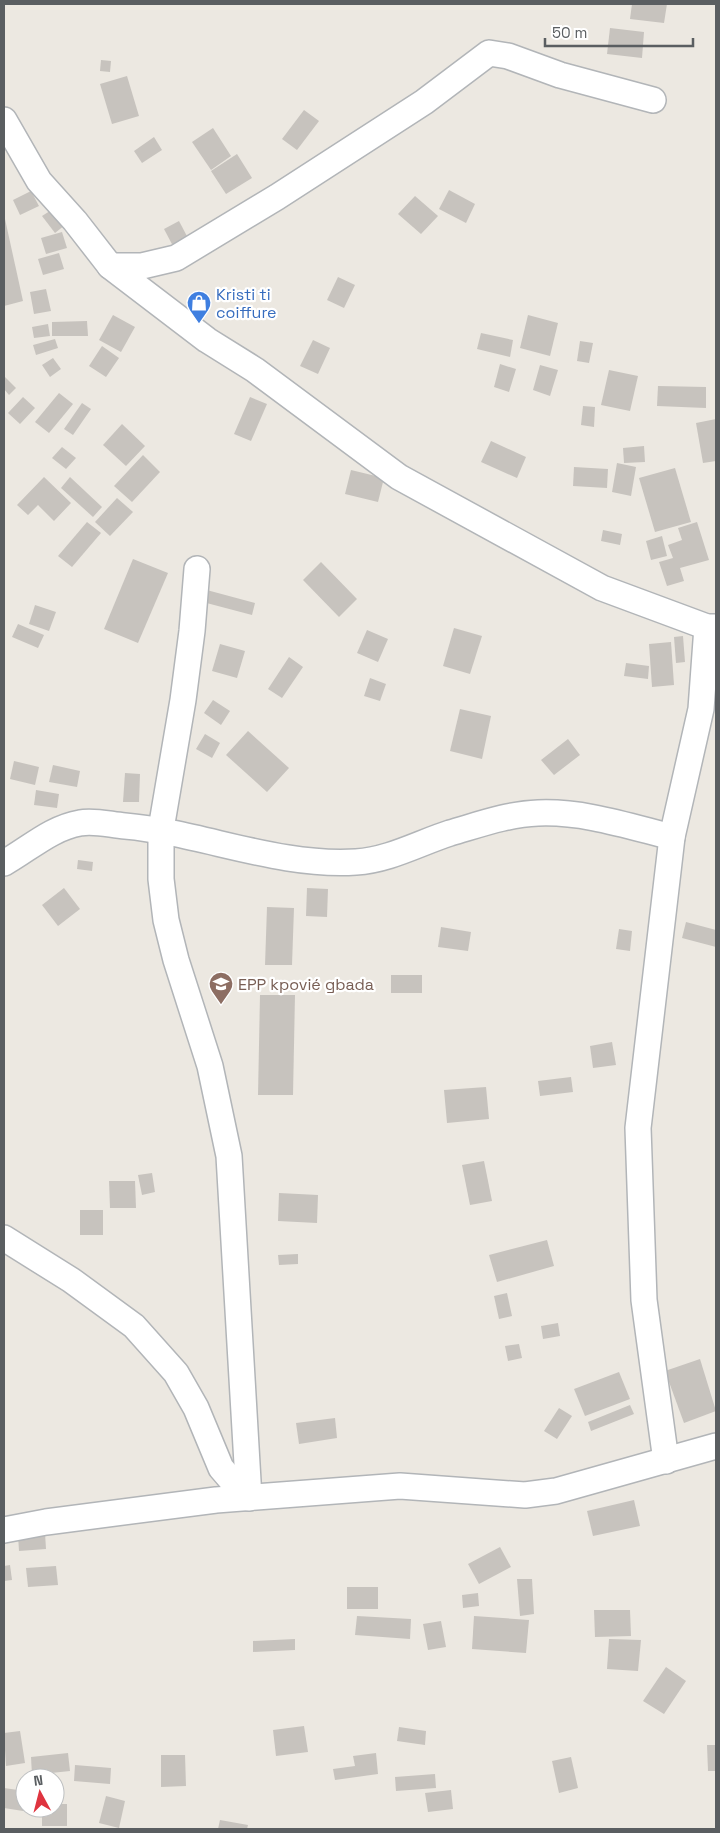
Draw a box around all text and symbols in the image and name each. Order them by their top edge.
scale bar [545,15,692,47]
text: 50 m [552,23,587,42]
place label: Kristi ti coiffure [216,284,277,323]
shop icon: Kristi ti coiffure [186,290,212,324]
school or university icon: EPP kpovié gbada [208,971,234,1005]
place label: EPP kpovié gbada [238,974,374,995]
north arrow [15,1768,65,1818]
text: N [33,1771,44,1790]

